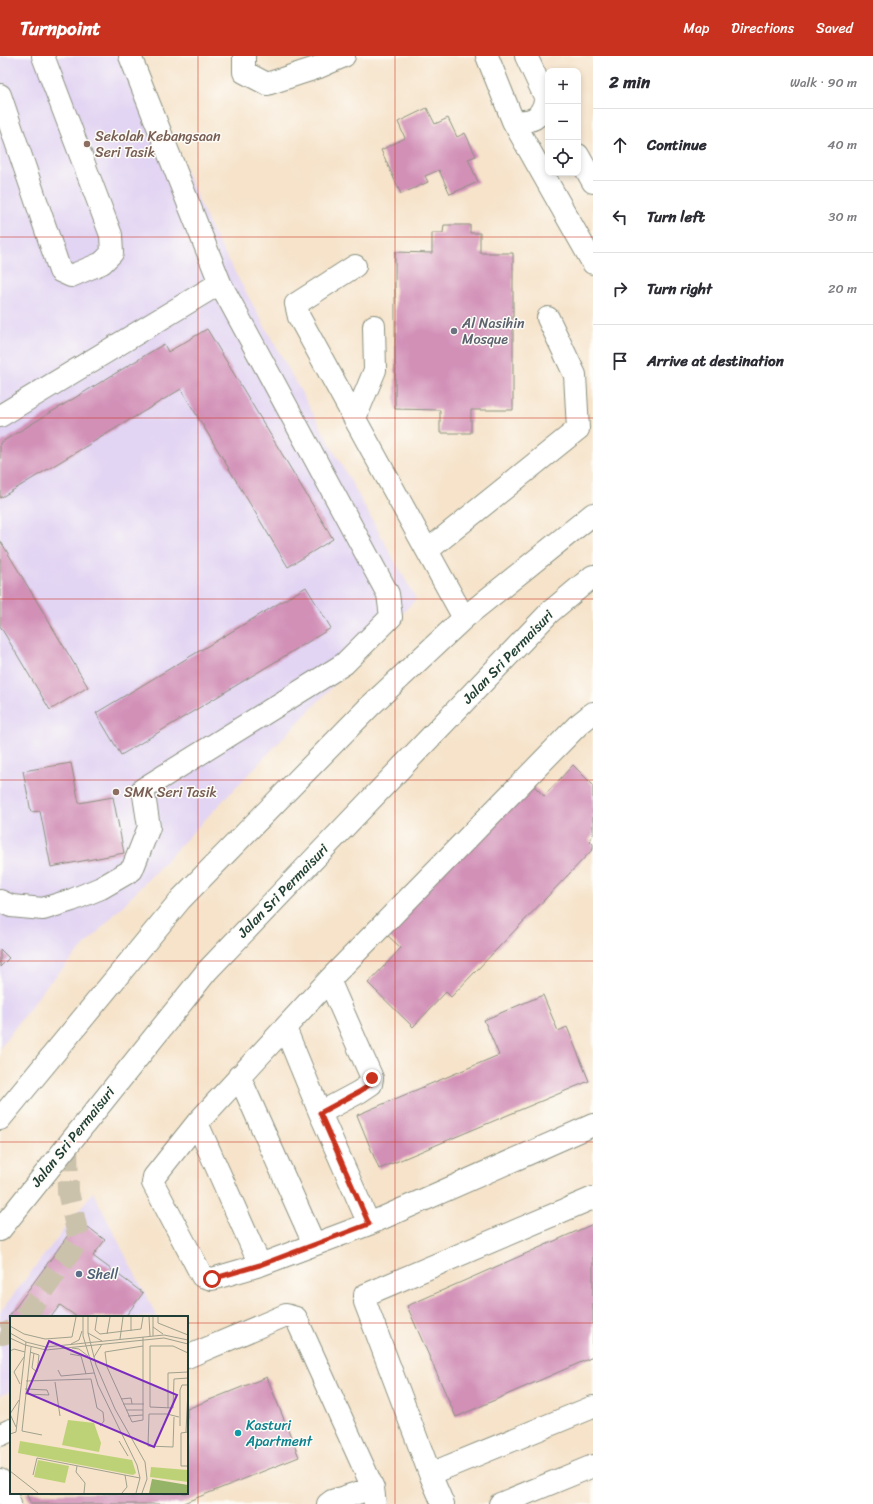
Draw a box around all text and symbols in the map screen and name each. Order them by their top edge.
text: Turnpoint [20,12,101,45]
text: Map [683,16,709,41]
text: Directions [731,16,794,41]
text: Saved [816,16,853,41]
text: 2 min [609,67,650,97]
map controls [545,68,581,176]
button: + [545,68,581,104]
text: Walk · 90 m [790,71,857,94]
button: − [545,104,581,140]
place label: Sekolah Kebangsaan Seri Tasik [95,124,221,165]
text: Continue [647,132,707,158]
text: 40 m [827,133,857,156]
icon: ahead [609,134,631,156]
marker: Sekolah Kebangsaan Seri Tasik [82,139,92,149]
button: locate [545,140,581,176]
text: Turn left [647,204,705,230]
text: 30 m [828,205,857,228]
icon: left [609,206,631,228]
text: Turn right [647,276,712,302]
text: 20 m [828,277,857,300]
icon: right [609,278,631,300]
place label: Al Nasihin Mosque [461,311,525,352]
marker: Al Nasihin Mosque [449,326,459,336]
text: Arrive at destination [647,348,784,374]
icon: arrive [609,350,631,372]
street label: Jalan Sri Permaisuri [455,603,561,711]
place label: SMK Seri Tasik [124,780,217,805]
marker: SMK Seri Tasik [111,787,121,797]
street label: Jalan Sri Permaisuri [230,837,336,945]
route end [363,1069,381,1087]
street label: Jalan Sri Permaisuri [24,1080,122,1194]
place label: Shell [87,1262,119,1287]
marker: Shell [74,1269,84,1279]
route start [203,1270,221,1288]
inset map [10,1316,188,1494]
place label: Kasturi Apartment [245,1413,313,1454]
marker: Kasturi Apartment [233,1428,243,1438]

